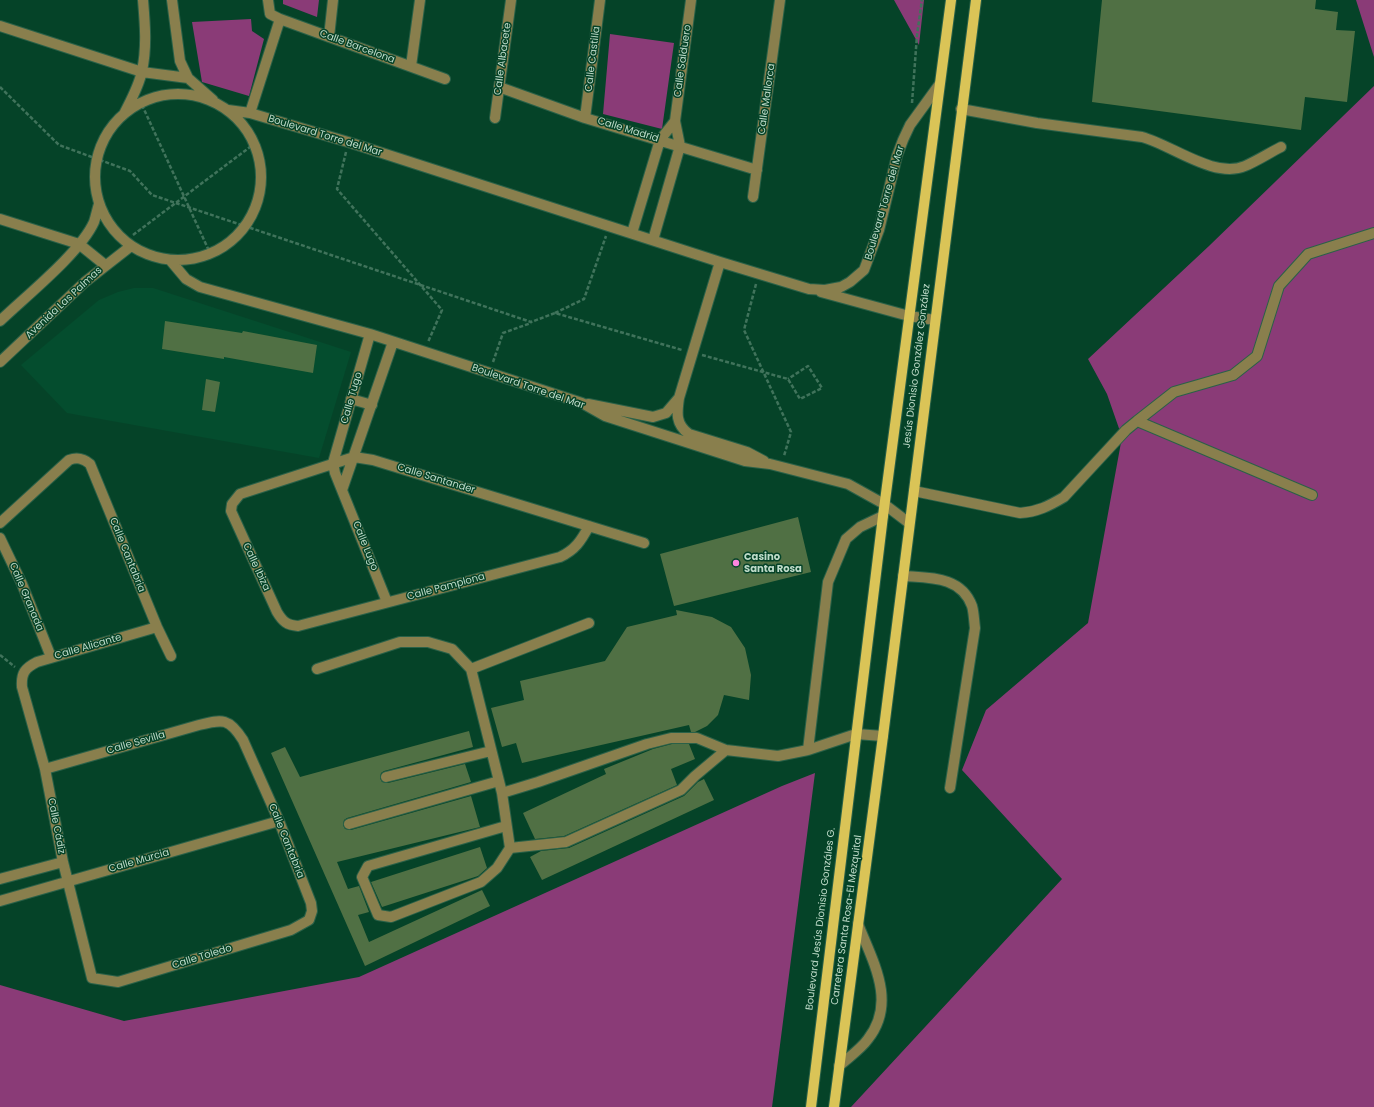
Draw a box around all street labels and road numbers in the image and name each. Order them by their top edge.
street label: Calle Albacete [492,22,514,96]
street label: Calle Salduero [672,24,694,98]
street label: Calle Castilla [583,26,603,92]
street label: Calle Barcelona [318,28,396,66]
street label: Calle Mallorca [756,63,778,135]
street label: Boulevard Torre del Mar [267,113,383,159]
street label: Calle Madrid [596,115,660,145]
street label: Boulevard Torre del Mar [863,144,907,262]
street label: Avenida Las Palmas [23,265,105,341]
street label: Jesús Dionisio González González [901,283,933,449]
street label: Boulevard Torre del Mar [470,362,586,412]
street label: Calle Tugo [339,371,365,425]
street label: Calle Santander [396,461,476,497]
street label: Calle Cantabria [107,516,147,594]
street label: Calle Lugo [350,520,380,572]
street label: Calle Ibiza [240,541,272,593]
street label: Calle Granada [6,561,46,633]
street label: Calle Pamplona [406,571,486,603]
street label: Calle Alicante [53,632,123,662]
street label: Calle Sevilla [105,729,167,757]
street label: Calle Cádiz [45,797,67,855]
street label: Calle Cantabria [266,802,306,880]
street label: Boulevard Jesús Dionisio Gonzáles G. [804,827,838,1011]
street label: Carretera Santa Rosa-El Mezquital [829,834,865,1006]
street label: Calle Murcia [107,847,171,875]
street label: Calle Toledo [171,942,233,972]

